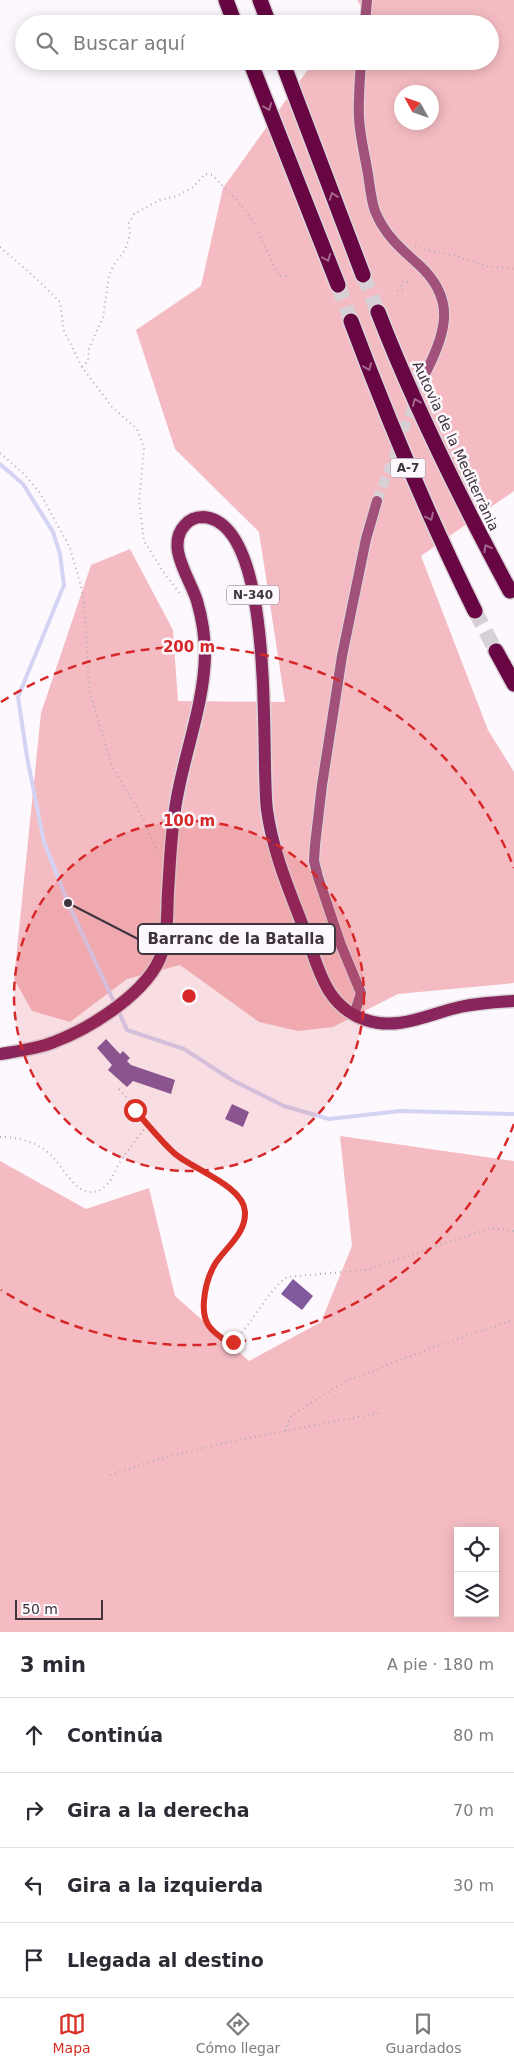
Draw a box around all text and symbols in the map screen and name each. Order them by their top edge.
search box [15,15,499,70]
icon: search [33,29,61,57]
text: Buscar aquí [73,32,185,54]
north arrow [394,85,439,130]
one-way arrow [262,102,272,110]
one-way arrow [329,193,339,201]
one-way arrow [321,253,331,262]
street label: Autovia de la Mediterrània [410,359,502,533]
one-way arrow [362,362,372,371]
one-way arrow [411,398,422,407]
road number: A-7 [390,458,426,478]
one-way arrow [424,512,434,521]
one-way arrow [483,545,493,554]
road number: N-340 [227,586,279,604]
text: 200 m [163,638,215,656]
text: 100 m [163,812,215,830]
callout: Barranc de la Batalla [138,924,335,954]
text: Barranc de la Batalla [147,930,325,948]
centre of rings [180,987,198,1005]
route start [124,1099,147,1122]
route end [222,1331,245,1354]
map controls [454,1527,499,1617]
button: locate [454,1527,499,1572]
button: layers [454,1572,499,1617]
scale bar [15,1597,102,1620]
text: 50 m [22,1601,58,1617]
text: 3 min [20,1653,86,1677]
text: A pie · 180 m [387,1655,494,1674]
icon: ahead [20,1721,48,1749]
text: Continúa [67,1724,163,1746]
text: 80 m [453,1726,494,1745]
icon: right [20,1796,48,1824]
text: Gira a la derecha [67,1799,250,1821]
text: 70 m [453,1801,494,1820]
icon: left [20,1871,48,1899]
text: Gira a la izquierda [67,1874,263,1896]
text: 30 m [453,1876,494,1895]
icon: arrive [20,1946,48,1974]
text: Llegada al destino [67,1949,264,1971]
tab: Mapa [53,2010,91,2056]
tab: Cómo llegar [196,2010,280,2056]
tab: Guardados [385,2010,461,2056]

